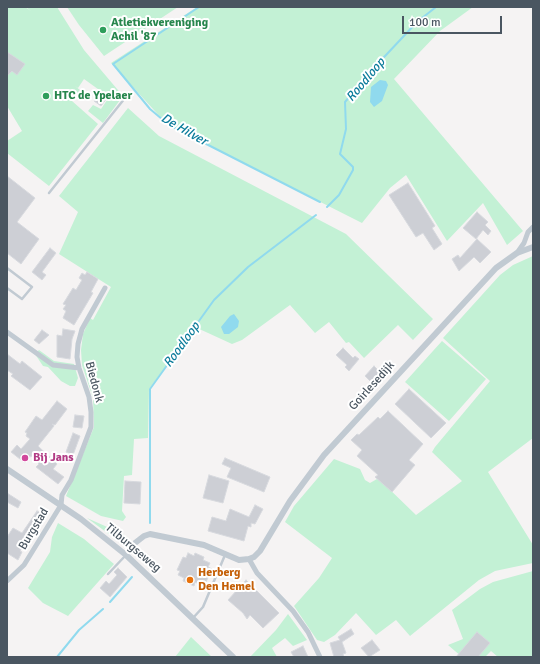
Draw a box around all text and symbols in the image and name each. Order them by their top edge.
scale bar [404,8,504,34]
text: 100 m [409,15,441,30]
place label: Atletiekvereniging Achil '87 [111,16,208,44]
marker: Atletiekvereniging Achil '87 [98,25,108,35]
water label: Roodloop [343,55,389,105]
place label: HTC de Ypelaer [54,89,132,103]
marker: HTC de Ypelaer [41,91,51,101]
water label: De Hilver [158,111,210,149]
water label: Roodloop [160,319,204,371]
street label: Goirlesedijk [346,358,398,414]
street label: Biedonk [82,360,106,404]
place label: Bij Jans [33,451,74,465]
marker: Bij Jans [20,453,30,463]
street label: Burgstad [16,505,52,553]
street label: Tilburgseweg [102,521,164,575]
place label: Herberg Den Hemel [198,566,255,594]
marker: Herberg Den Hemel [185,575,195,585]

